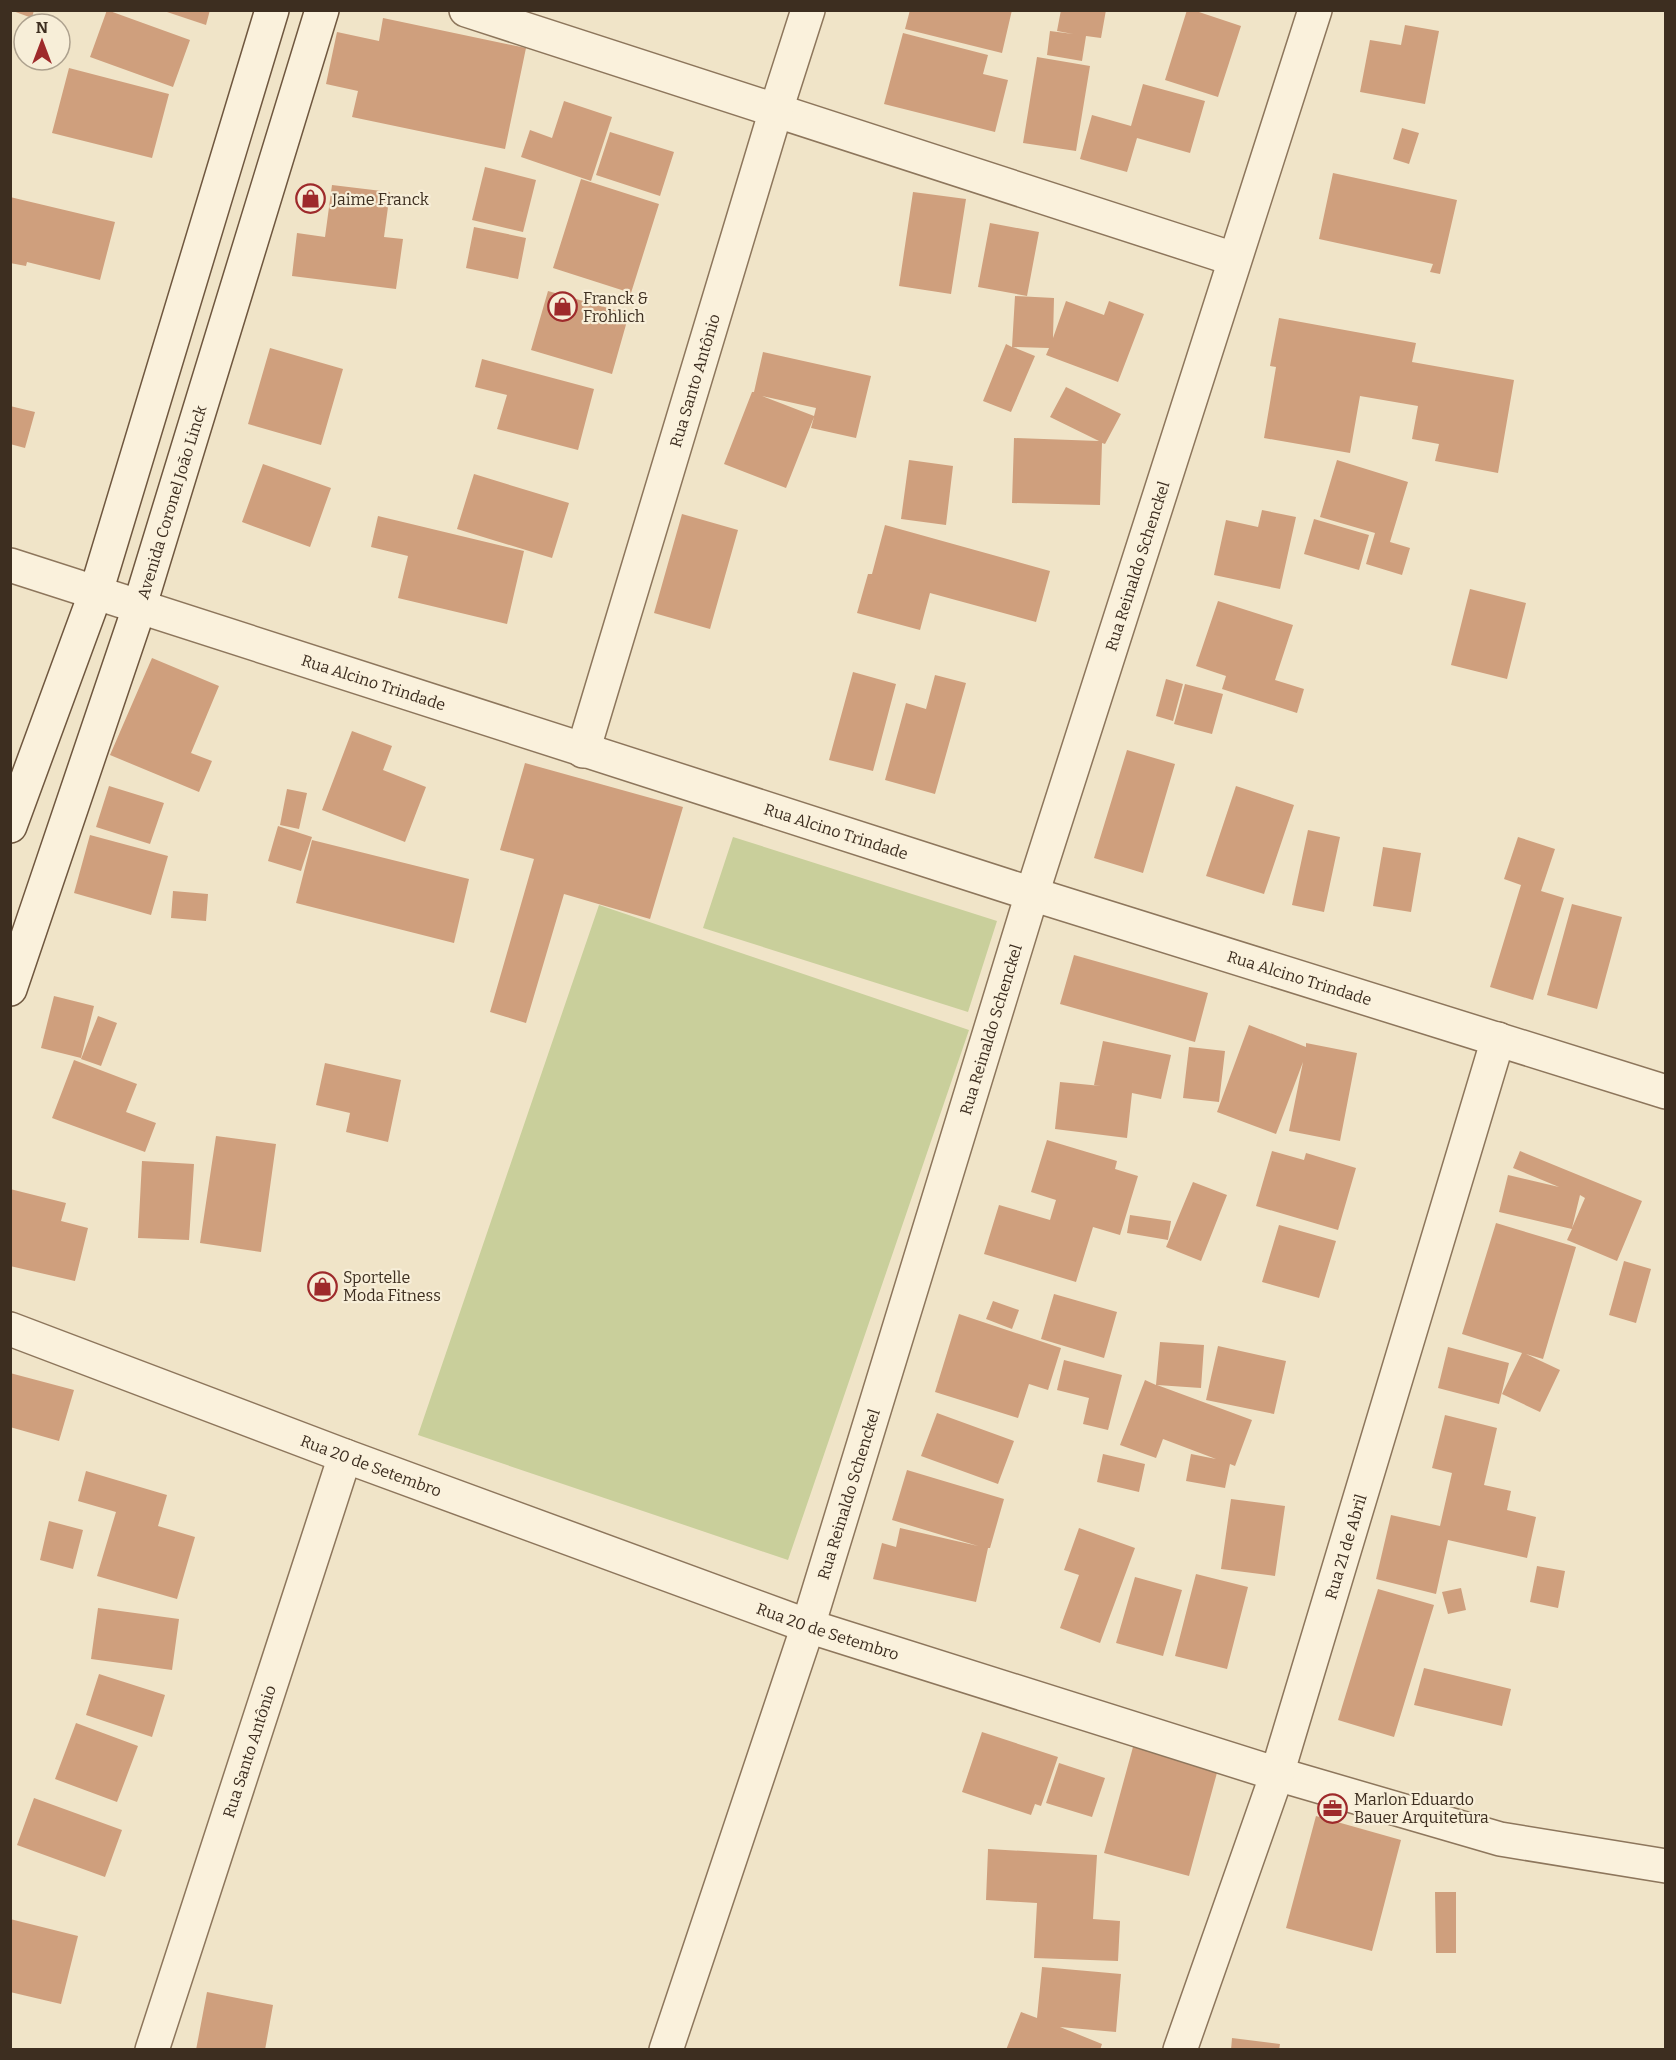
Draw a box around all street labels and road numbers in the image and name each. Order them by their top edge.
street label: Rua Santo Antônio [666,311,724,449]
street label: Avenida Coronel João Linck [133,403,210,601]
street label: Rua Reinaldo Schenckel [1101,478,1173,653]
street label: Rua Alcino Trindade [299,650,448,714]
street label: Rua Alcino Trindade [762,799,911,863]
street label: Rua Reinaldo Schenckel [956,942,1026,1117]
street label: Rua Alcino Trindade [1225,946,1374,1009]
street label: Rua Reinaldo Schenckel [813,1406,883,1582]
street label: Rua 20 de Setembro [298,1431,444,1500]
street label: Rua 21 de Abril [1321,1491,1370,1601]
street label: Rua 20 de Setembro [754,1599,901,1664]
street label: Rua Santo Antônio [219,1683,279,1820]

